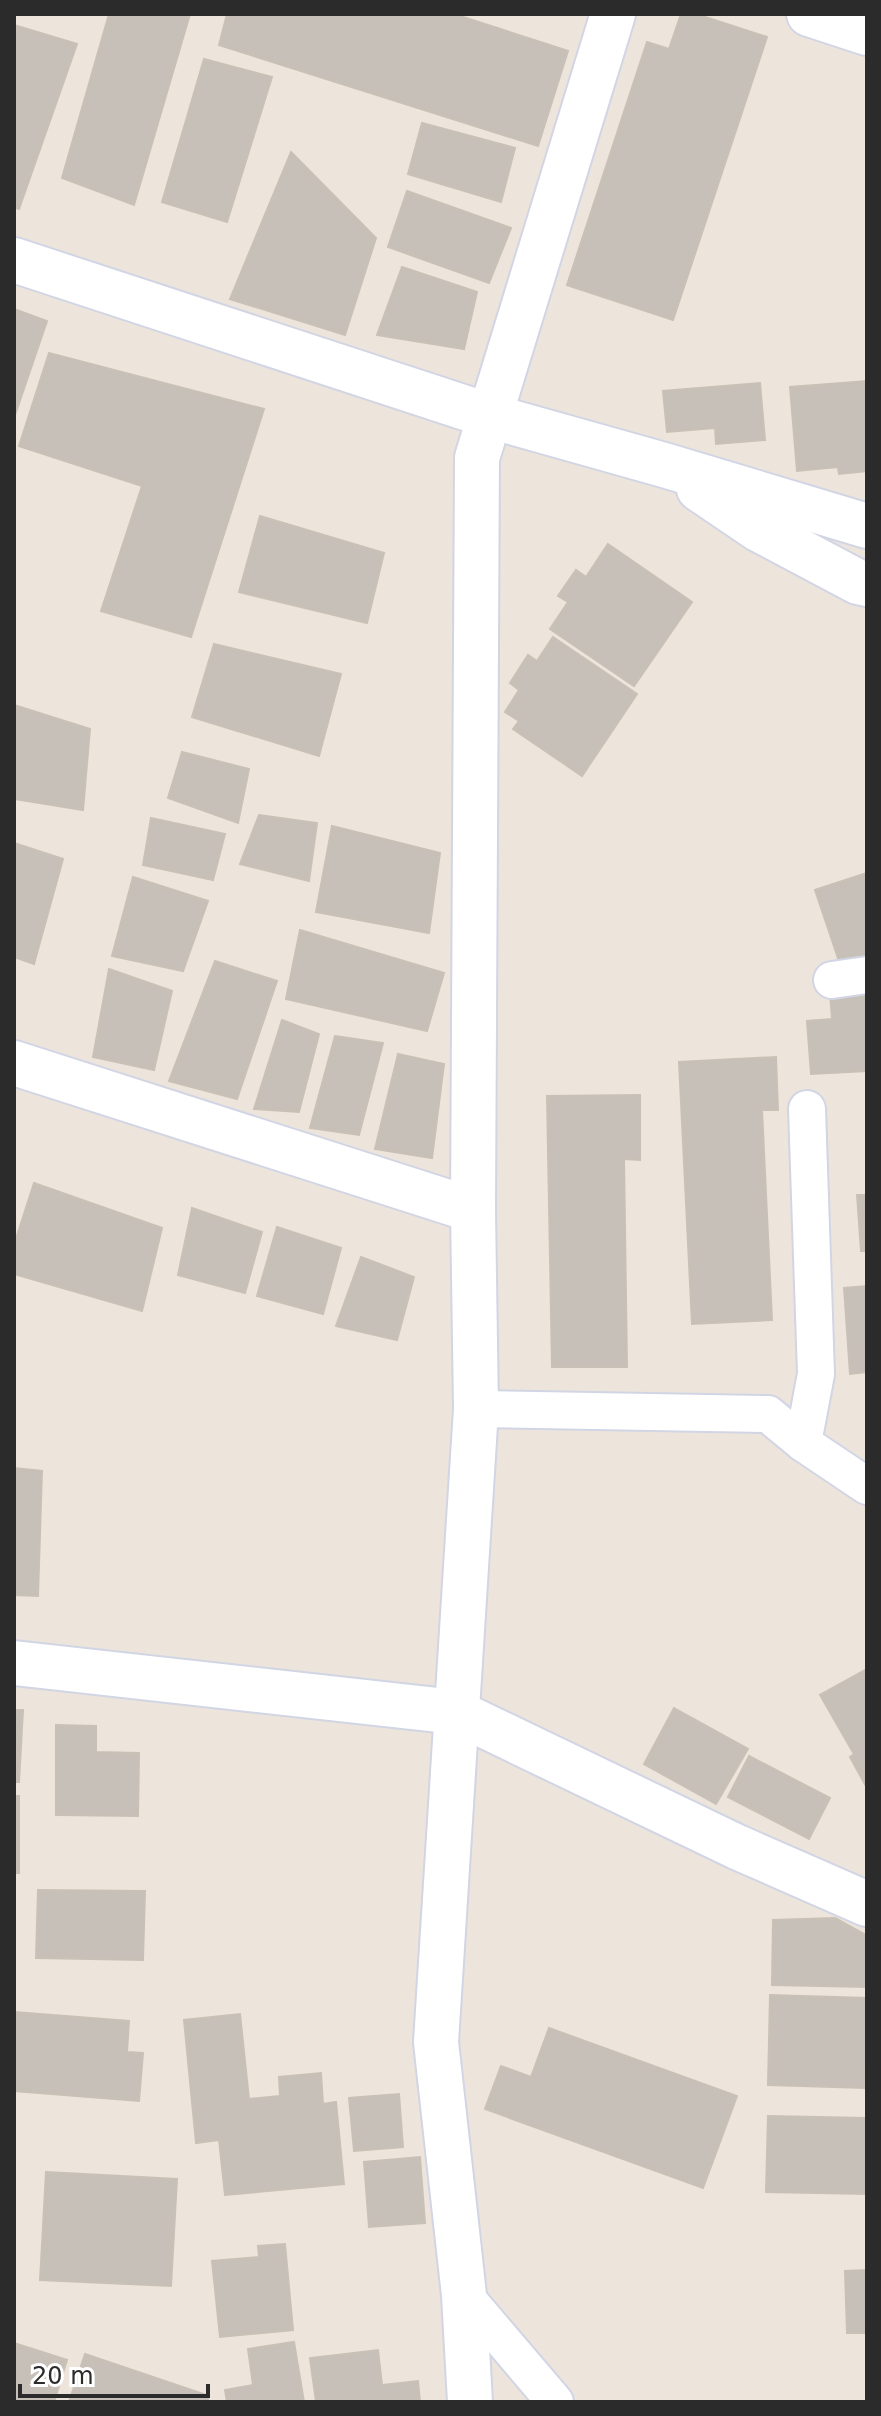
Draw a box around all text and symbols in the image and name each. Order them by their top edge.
scale bar [20,2348,208,2398]
text: 20 m [32,2362,94,2390]

